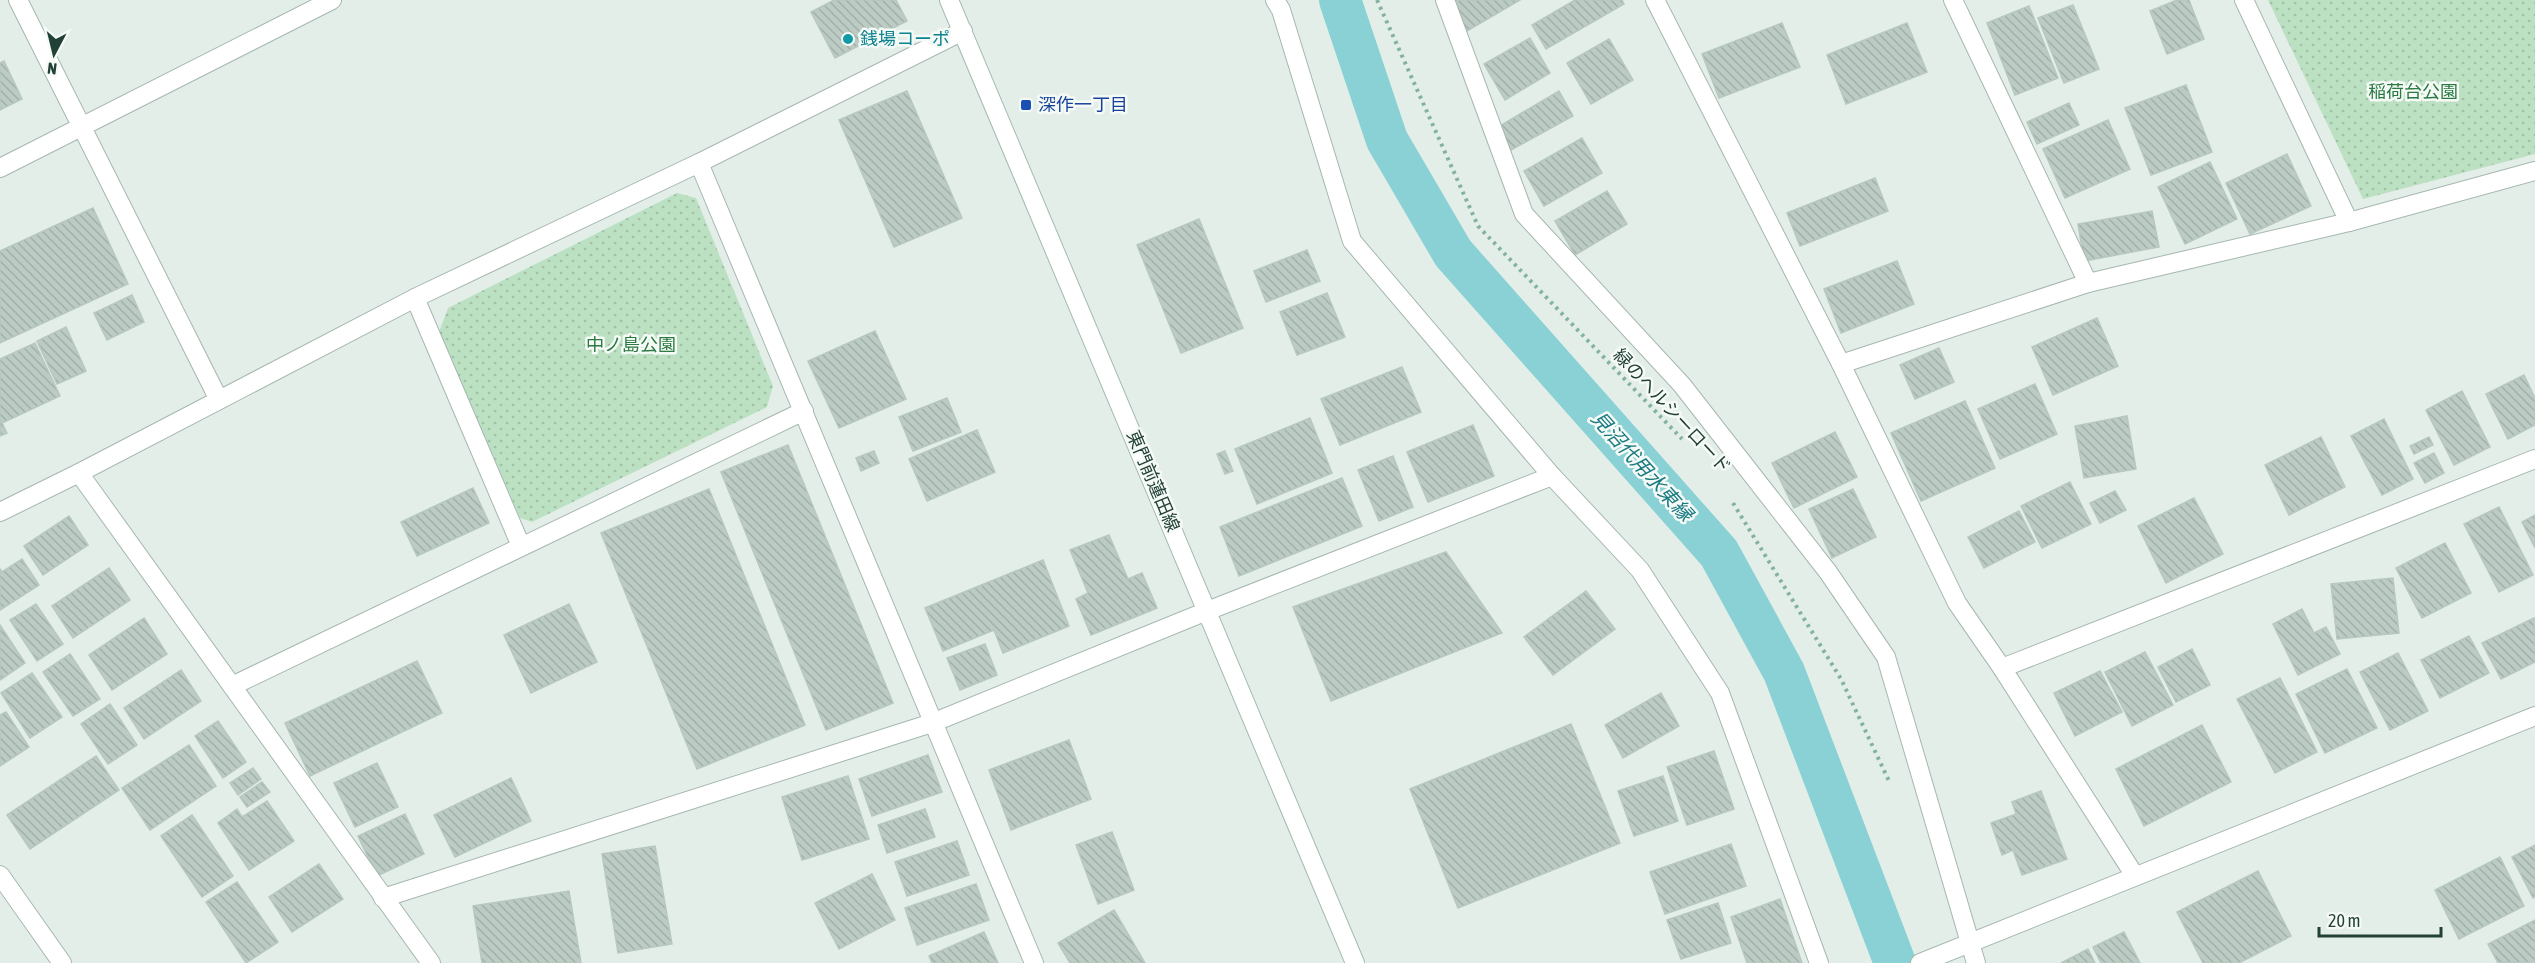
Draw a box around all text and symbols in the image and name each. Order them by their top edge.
north arrow [24,24,84,84]
place label: 銭場コーポ [860,28,950,49]
marker: 銭場コーポ [841,32,855,46]
text: N [46,59,58,78]
park label: 稲荷台公園 [2368,81,2458,102]
place label: 深作一丁目 [1038,94,1128,115]
marker: 深作一丁目 [1019,98,1033,112]
park label: 中ノ島公園 [586,334,676,355]
street label: 緑のヘルシーロード [1609,344,1735,477]
water label: 見沼代用水東縁 [1587,406,1699,527]
street label: 東門前蓮田線 [1123,427,1184,535]
scale bar [2319,900,2440,938]
text: 20 m [2328,910,2360,931]

